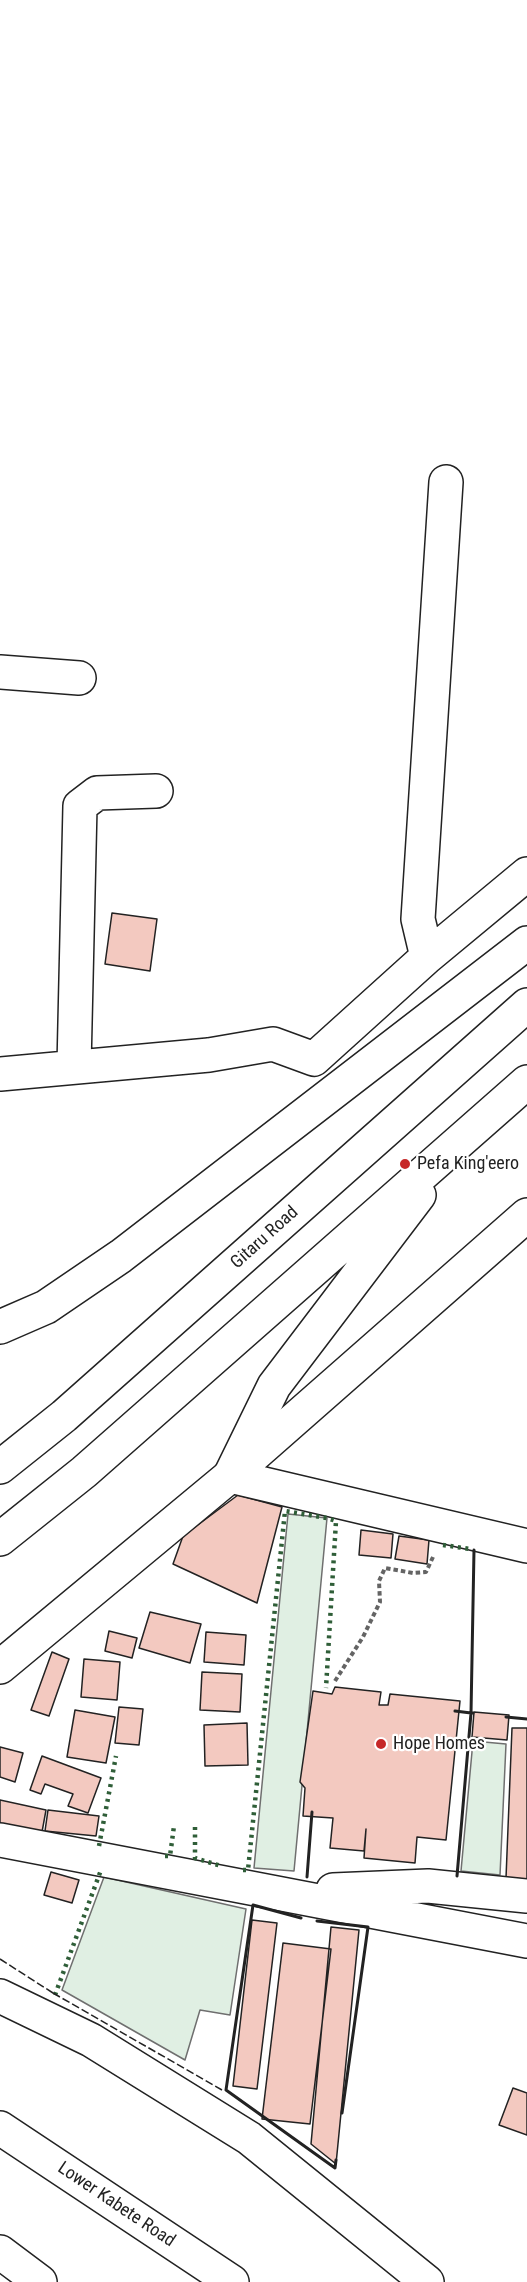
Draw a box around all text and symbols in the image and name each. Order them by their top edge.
place label: Pefa King'eero [417,1153,519,1175]
marker: Pefa King'eero [398,1157,412,1171]
street label: Gitaru Road [227,1202,303,1274]
place label: Hope Homes [393,1733,485,1755]
marker: Hope Homes [374,1737,388,1751]
street label: Lower Kabete Road [53,2158,179,2252]

